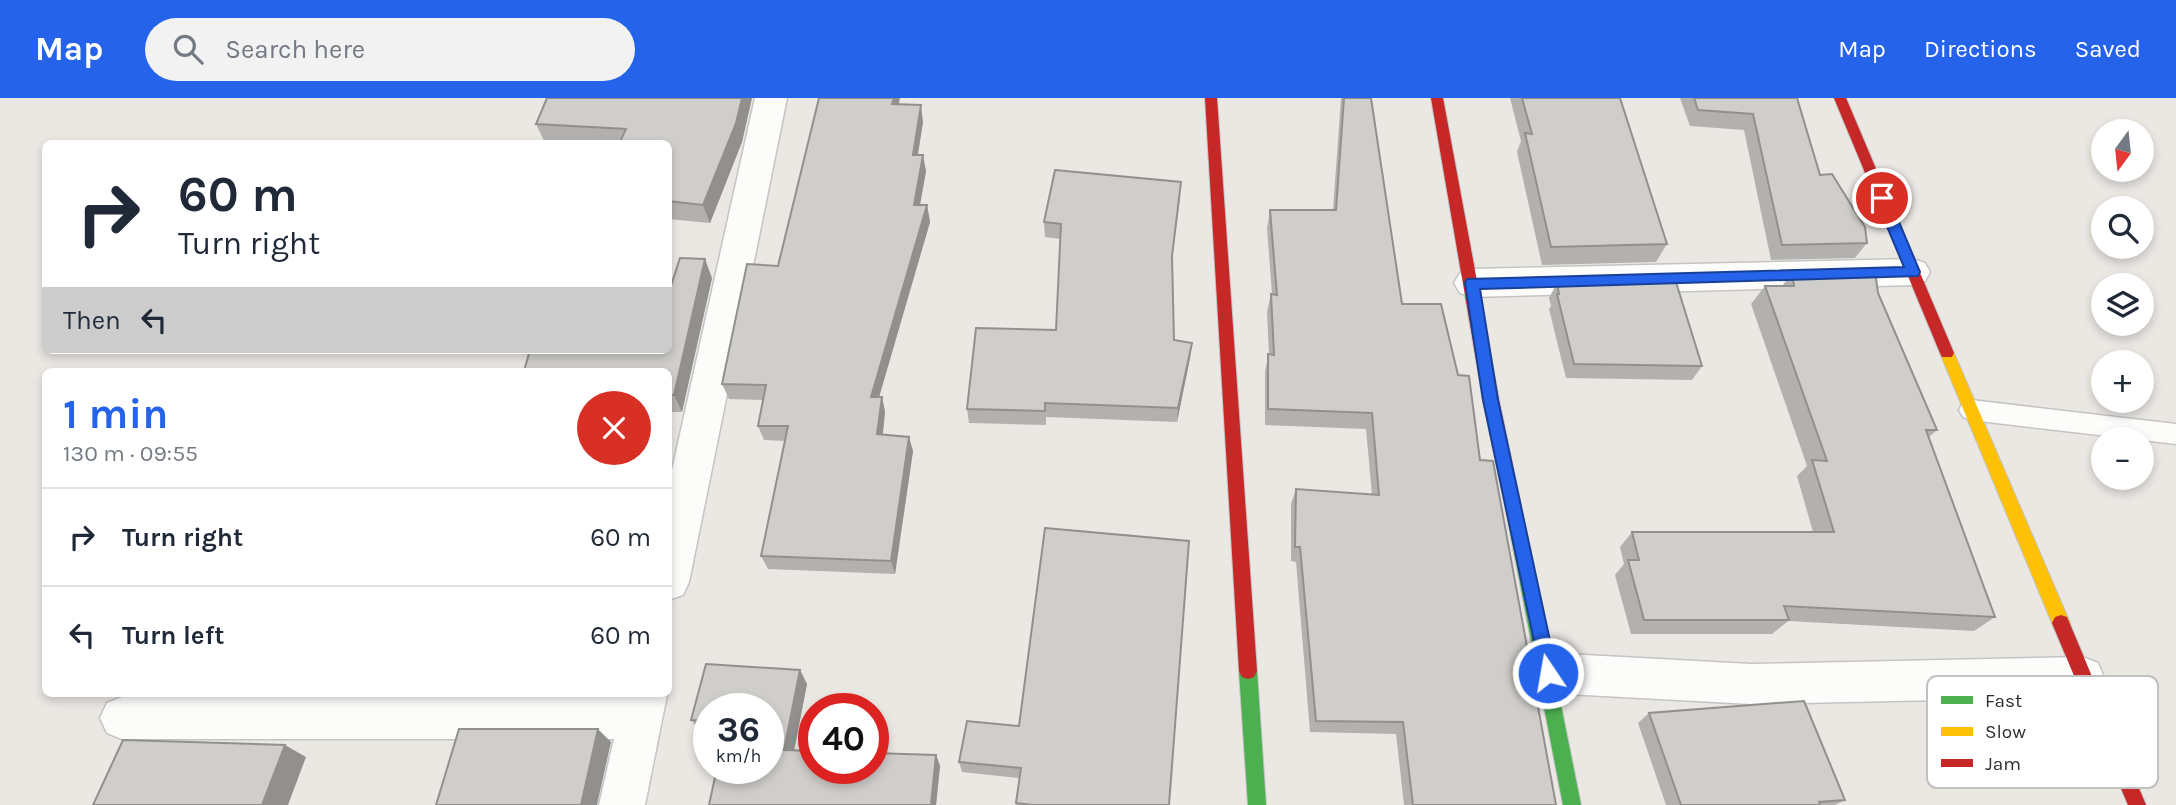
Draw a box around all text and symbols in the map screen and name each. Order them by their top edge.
search box [145,18,635,81]
text: Map [35,30,103,68]
icon: search [169,30,207,68]
text: Search here [225,34,365,65]
text: Map [1838,35,1886,63]
text: Directions [1924,35,2037,63]
text: Saved [2075,35,2141,63]
north arrow [2091,119,2154,182]
map controls [2091,119,2154,490]
text: 60 m [178,166,298,223]
icon: right [63,168,154,259]
pin [1852,168,1912,228]
icon: arrive [1863,179,1901,217]
button: search [2091,196,2154,259]
text: Turn right [178,225,320,262]
button: layers [2091,273,2154,336]
icon: left [135,301,173,339]
text: Then [63,305,121,336]
button: + [2091,350,2154,413]
text: 1 min [63,389,168,439]
button: close [577,391,651,465]
button: − [2091,427,2154,490]
text: 130 m · 09:55 [63,440,198,467]
icon: right [63,518,101,556]
text: Turn right [122,522,243,553]
text: 60 m [590,522,651,553]
icon: left [63,616,101,654]
text: Turn left [122,620,224,651]
text: 60 m [590,620,651,651]
position arrow [1511,636,1585,710]
legend [1927,676,2158,788]
text: Fast [1985,690,2022,712]
speed limit sign: 40 [798,693,889,784]
text: 36 [717,709,760,750]
text: Slow [1985,721,2026,743]
text: km/h [716,745,761,767]
text: Jam [1985,753,2021,775]

